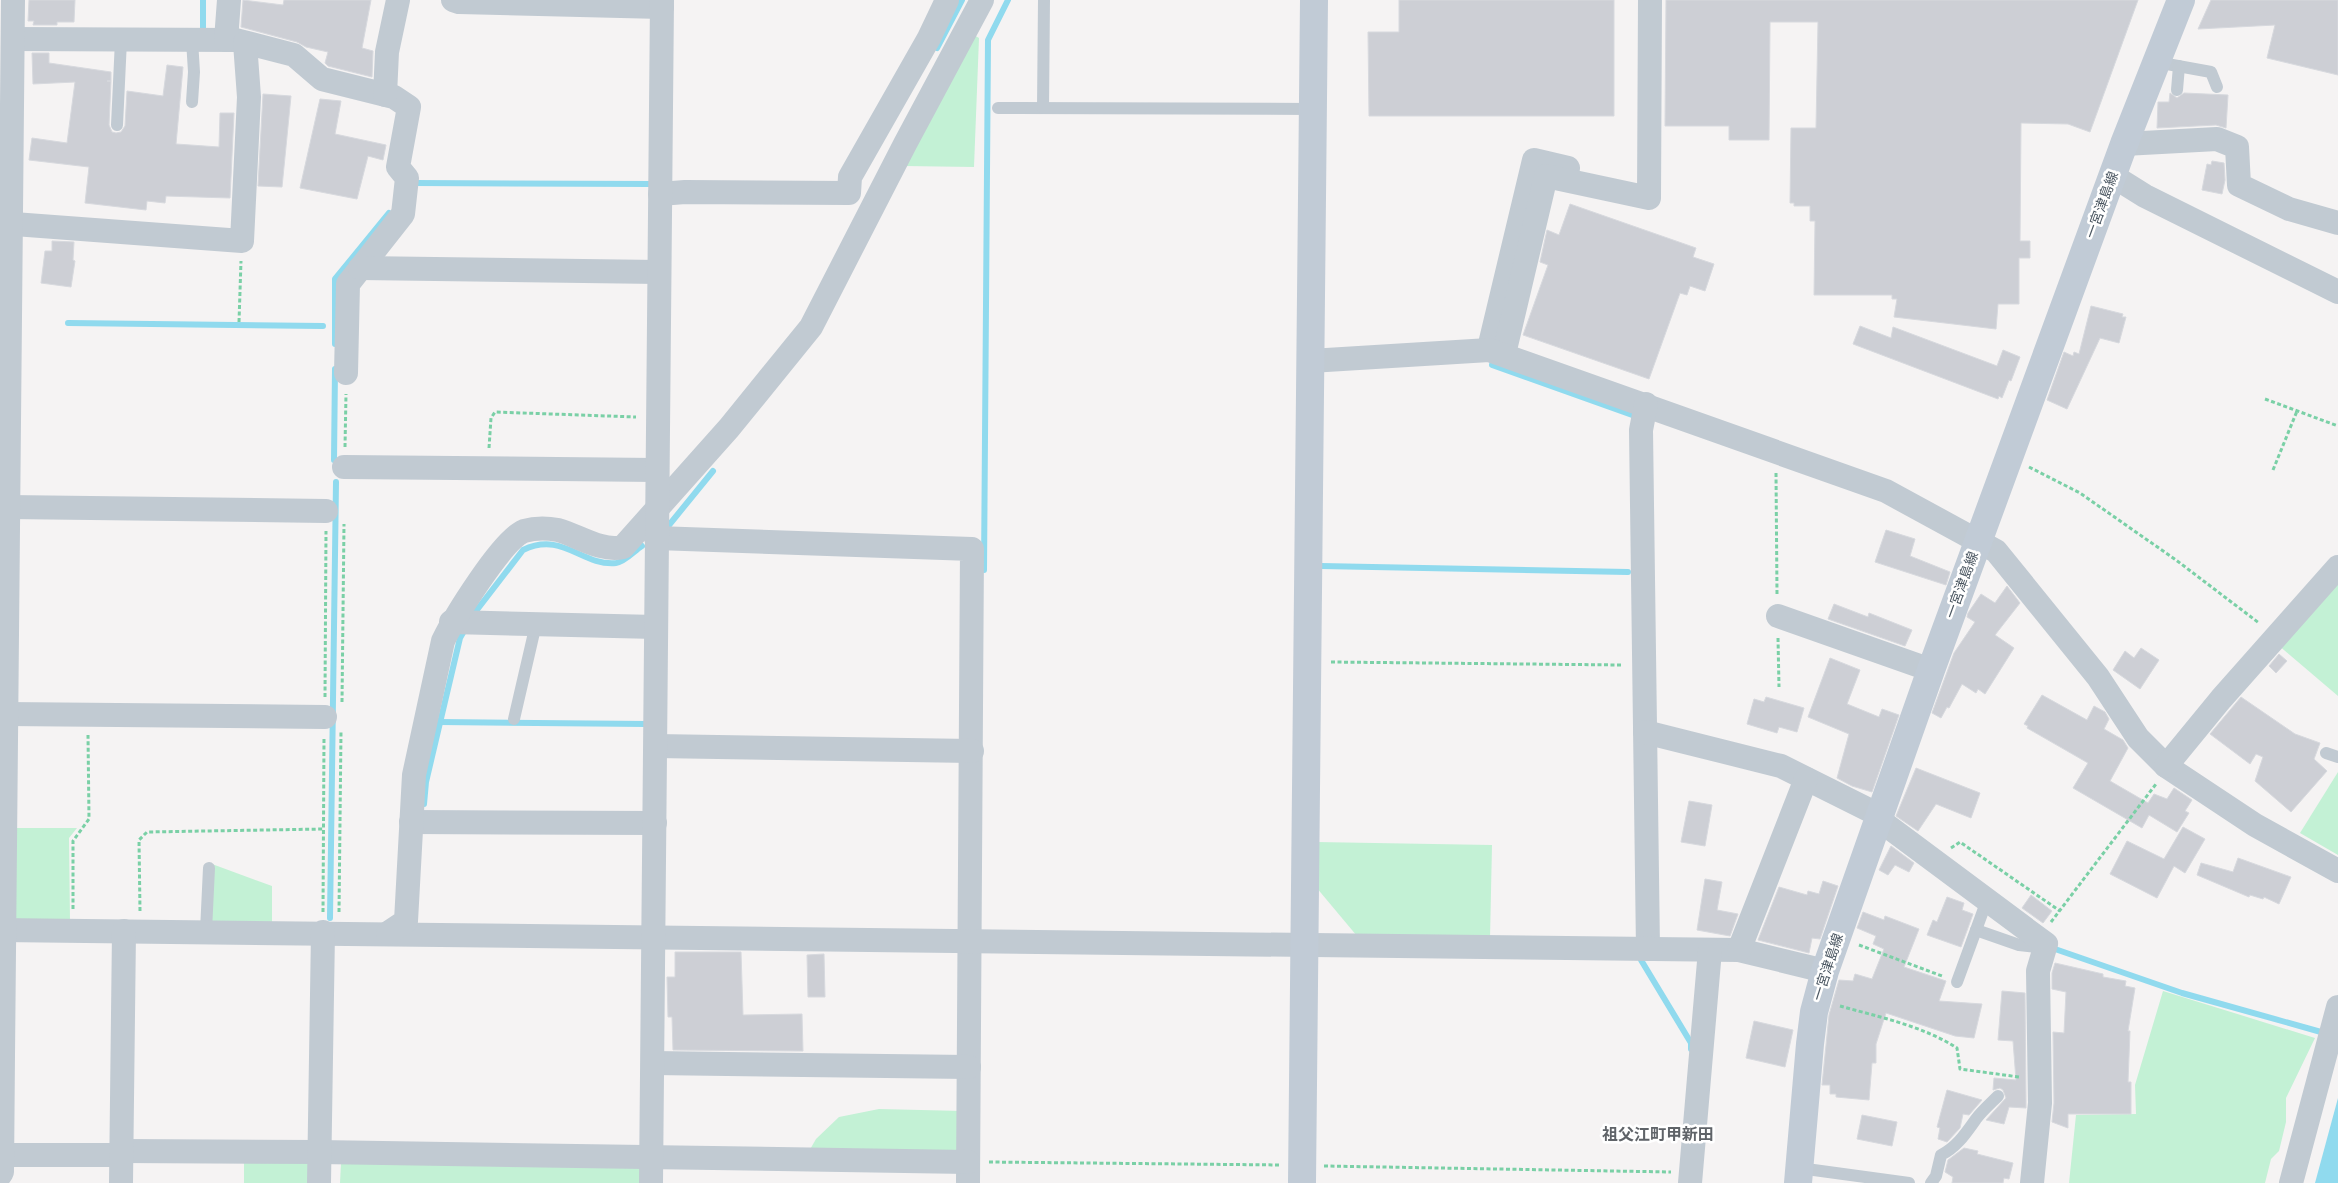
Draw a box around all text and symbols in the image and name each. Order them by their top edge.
street label: 一宮津島線 [2082,169,2122,241]
street label: 一宮津島線 [1942,549,1982,621]
street label: 一宮津島線 [1809,931,1847,1003]
district label: 祖父江町甲新田 [1602,1126,1714,1145]

